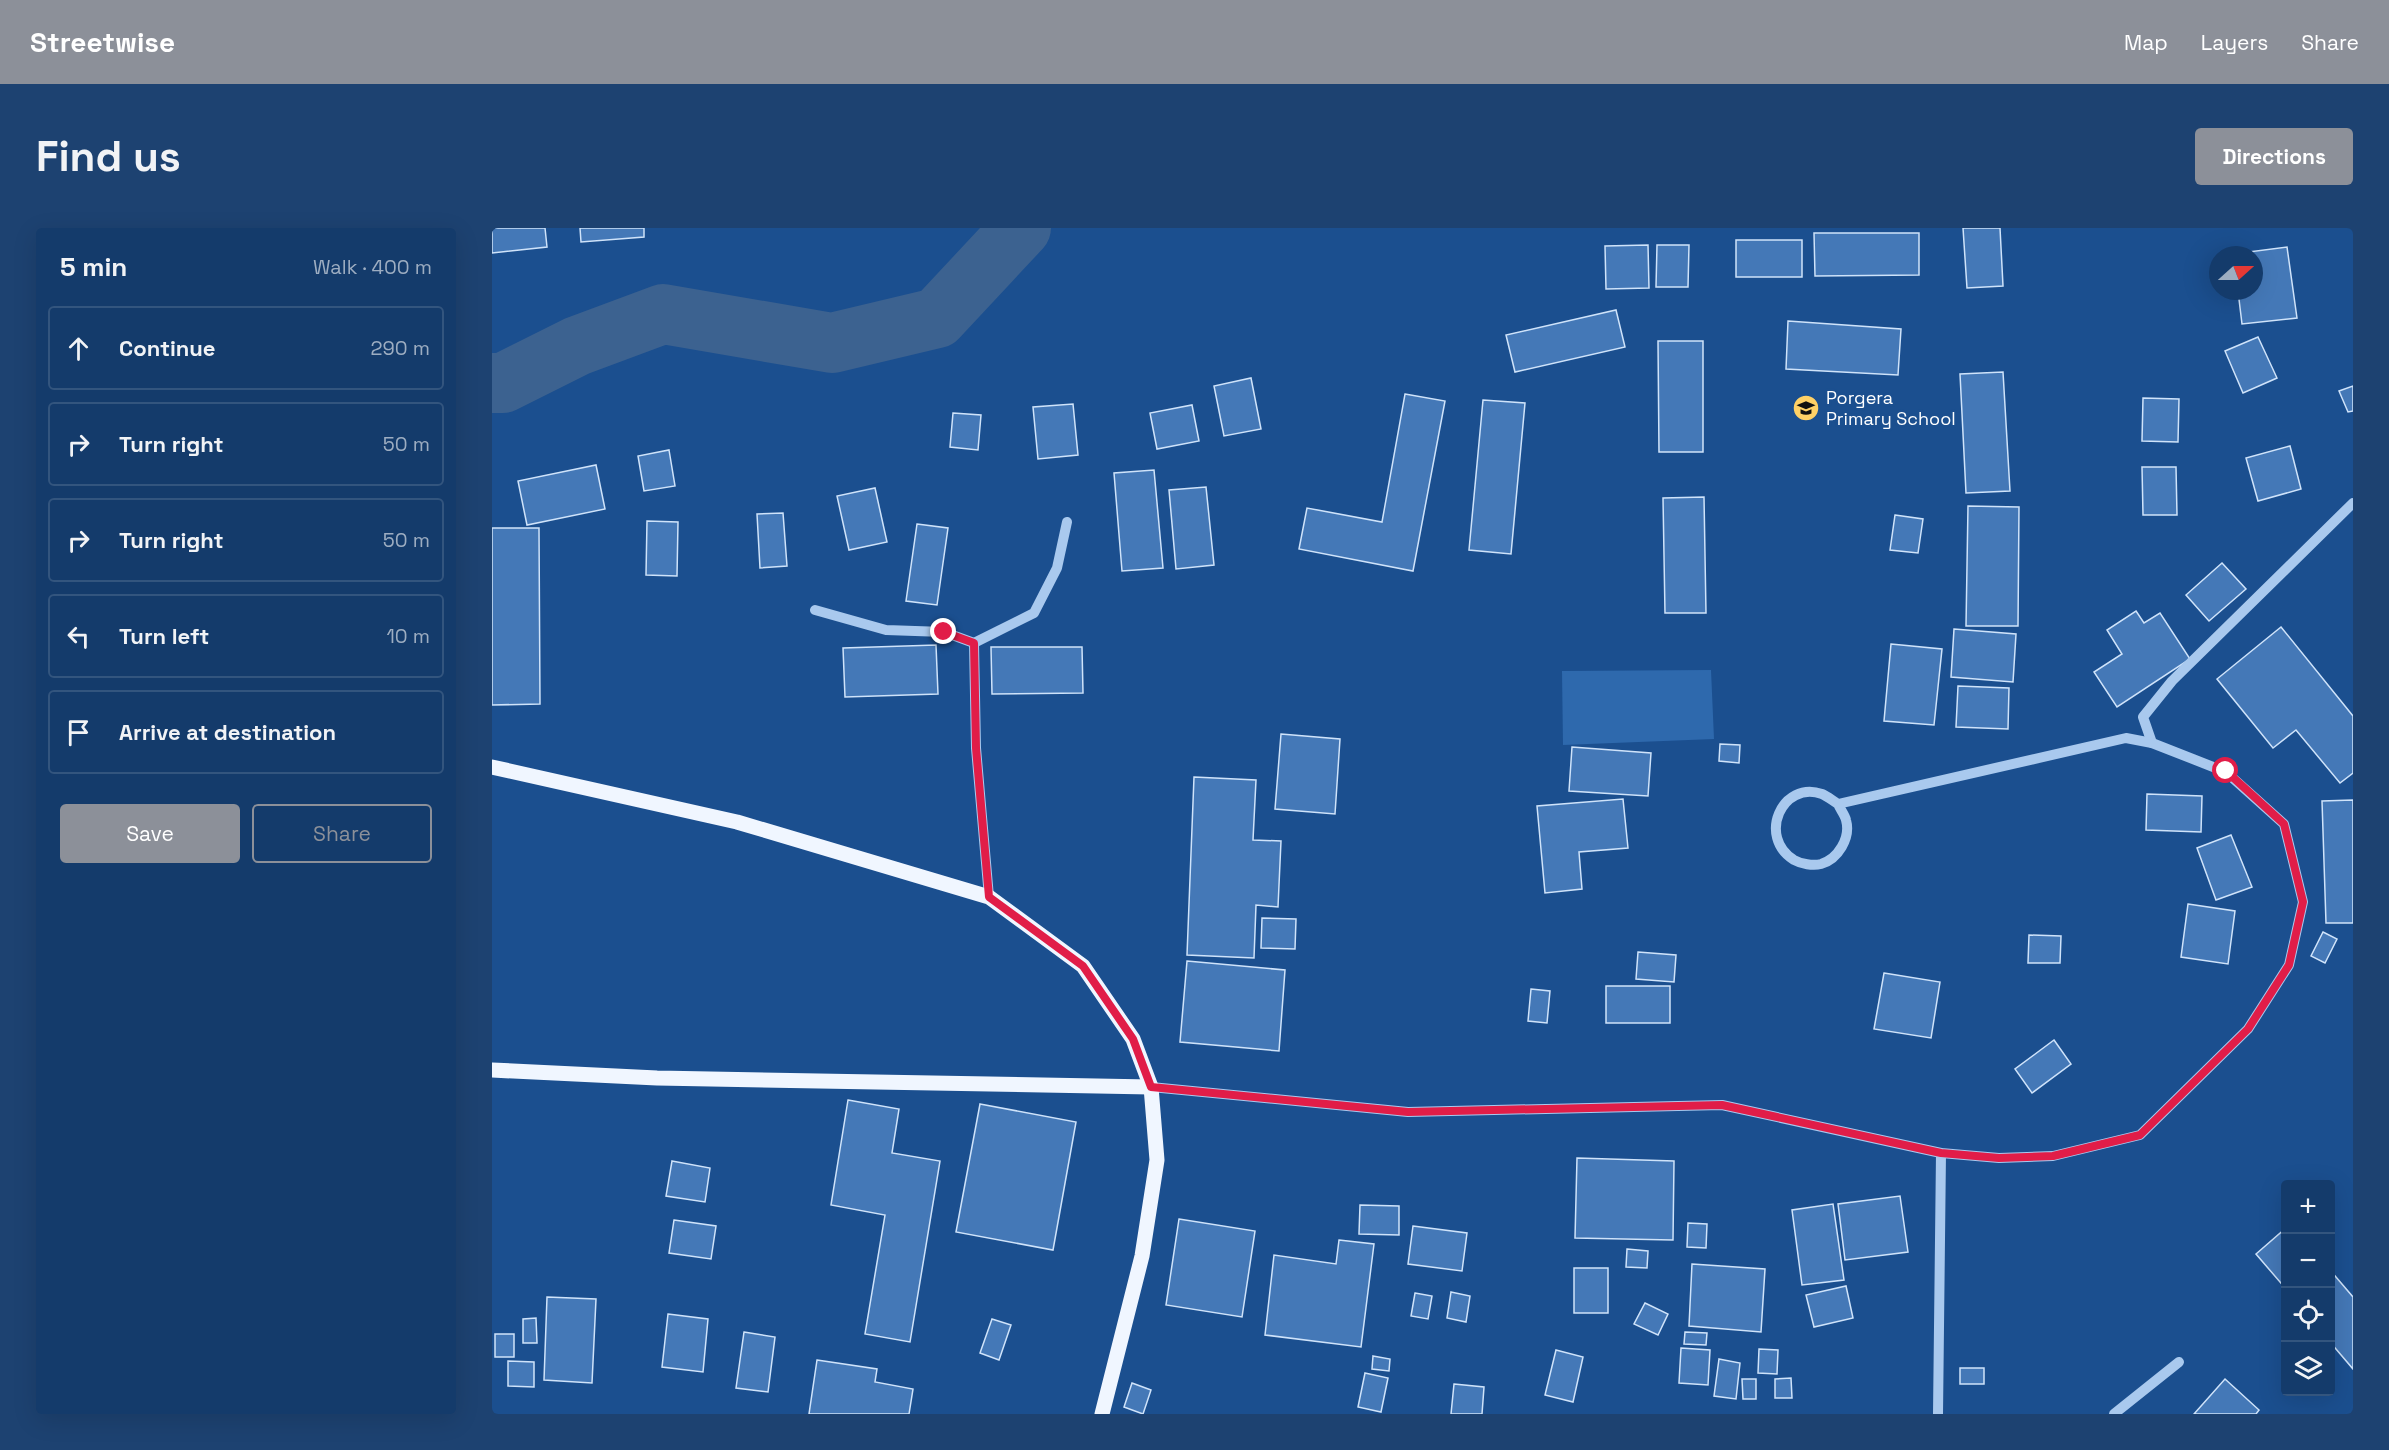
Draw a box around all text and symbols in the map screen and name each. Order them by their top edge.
text: Streetwise [30,24,175,60]
text: Map [2124,29,2168,56]
text: Layers [2201,29,2268,56]
text: Share [2301,29,2359,56]
button: Directions [2195,128,2353,185]
text: Find us [36,130,181,183]
north arrow [2209,246,2263,300]
text: 5 min [60,250,127,284]
text: Walk · 400 m [313,254,432,280]
icon: ahead [62,332,95,365]
text: Continue [119,334,215,362]
text: 290 m [371,335,430,361]
place label: Porgera Primary School [1826,386,1956,430]
school or university icon: Porgera Primary School [1791,393,1821,423]
icon: right [62,428,95,461]
text: Turn right [119,430,224,458]
text: 50 m [383,431,430,457]
icon: right [62,524,95,557]
text: Turn right [119,526,224,554]
text: 50 m [383,527,430,553]
route end [930,618,956,644]
icon: left [62,620,95,653]
text: Turn left [119,622,209,650]
text: 10 m [386,623,430,649]
icon: arrive [62,716,95,749]
text: Arrive at destination [119,718,336,746]
route start [2212,757,2238,783]
button: Save [60,804,240,863]
button: Share [252,804,432,863]
map controls [2281,1180,2335,1396]
button: + [2281,1180,2335,1234]
button: − [2281,1234,2335,1288]
button: locate [2281,1288,2335,1342]
button: layers [2281,1342,2335,1396]

